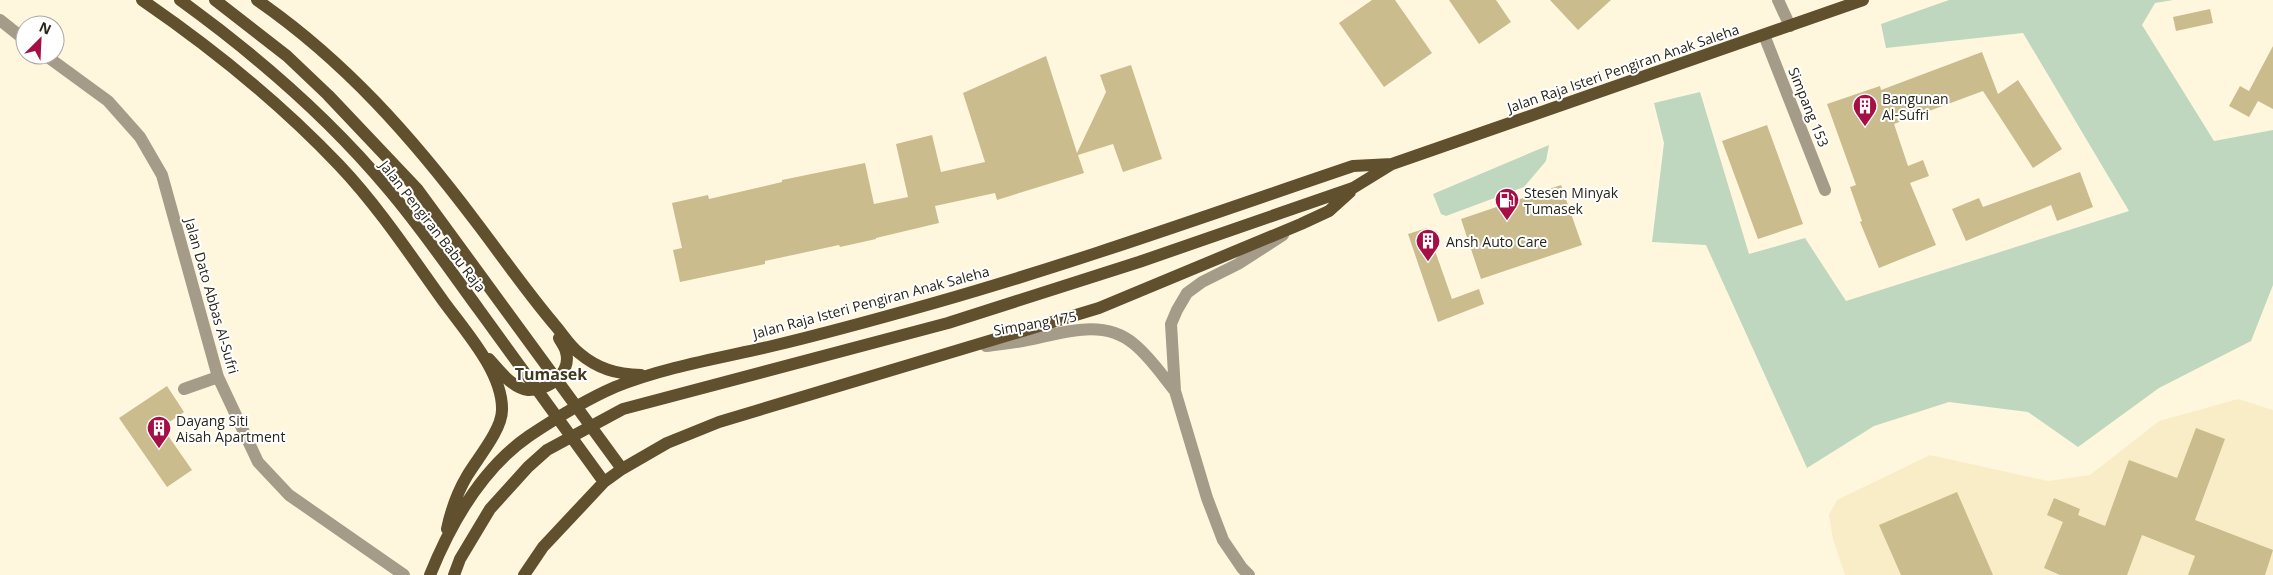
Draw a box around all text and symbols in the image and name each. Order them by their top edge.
north arrow [15,15,65,65]
text: N [36,17,55,39]
street label: Jalan Raja Isteri Pengiran Anak Saleha [1503,19,1741,117]
street label: Simpang 153 [1784,64,1834,150]
place label: Bangunan Al-Sufri [1882,89,1949,124]
building icon: Bangunan Al-Sufri [1852,93,1878,127]
street label: Jalan Pengiran Babu Raja [374,155,490,296]
place label: Stesen Minyak Tumasek [1524,183,1619,218]
fuel station icon: Stesen Minyak Tumasek [1494,187,1520,221]
street label: Jalan Dato Abbas Al-Sufri [180,214,243,376]
building icon: Ansh Auto Care [1415,228,1441,262]
place label: Ansh Auto Care [1446,232,1547,251]
street label: Jalan Raja Isteri Pengiran Anak Saleha [749,261,991,343]
street label: Simpang 175 [992,306,1078,340]
district label: Tumasek [515,363,587,385]
place label: Dayang Siti Aisah Apartment [176,411,285,446]
building icon: Dayang Siti Aisah Apartment [146,415,172,449]

